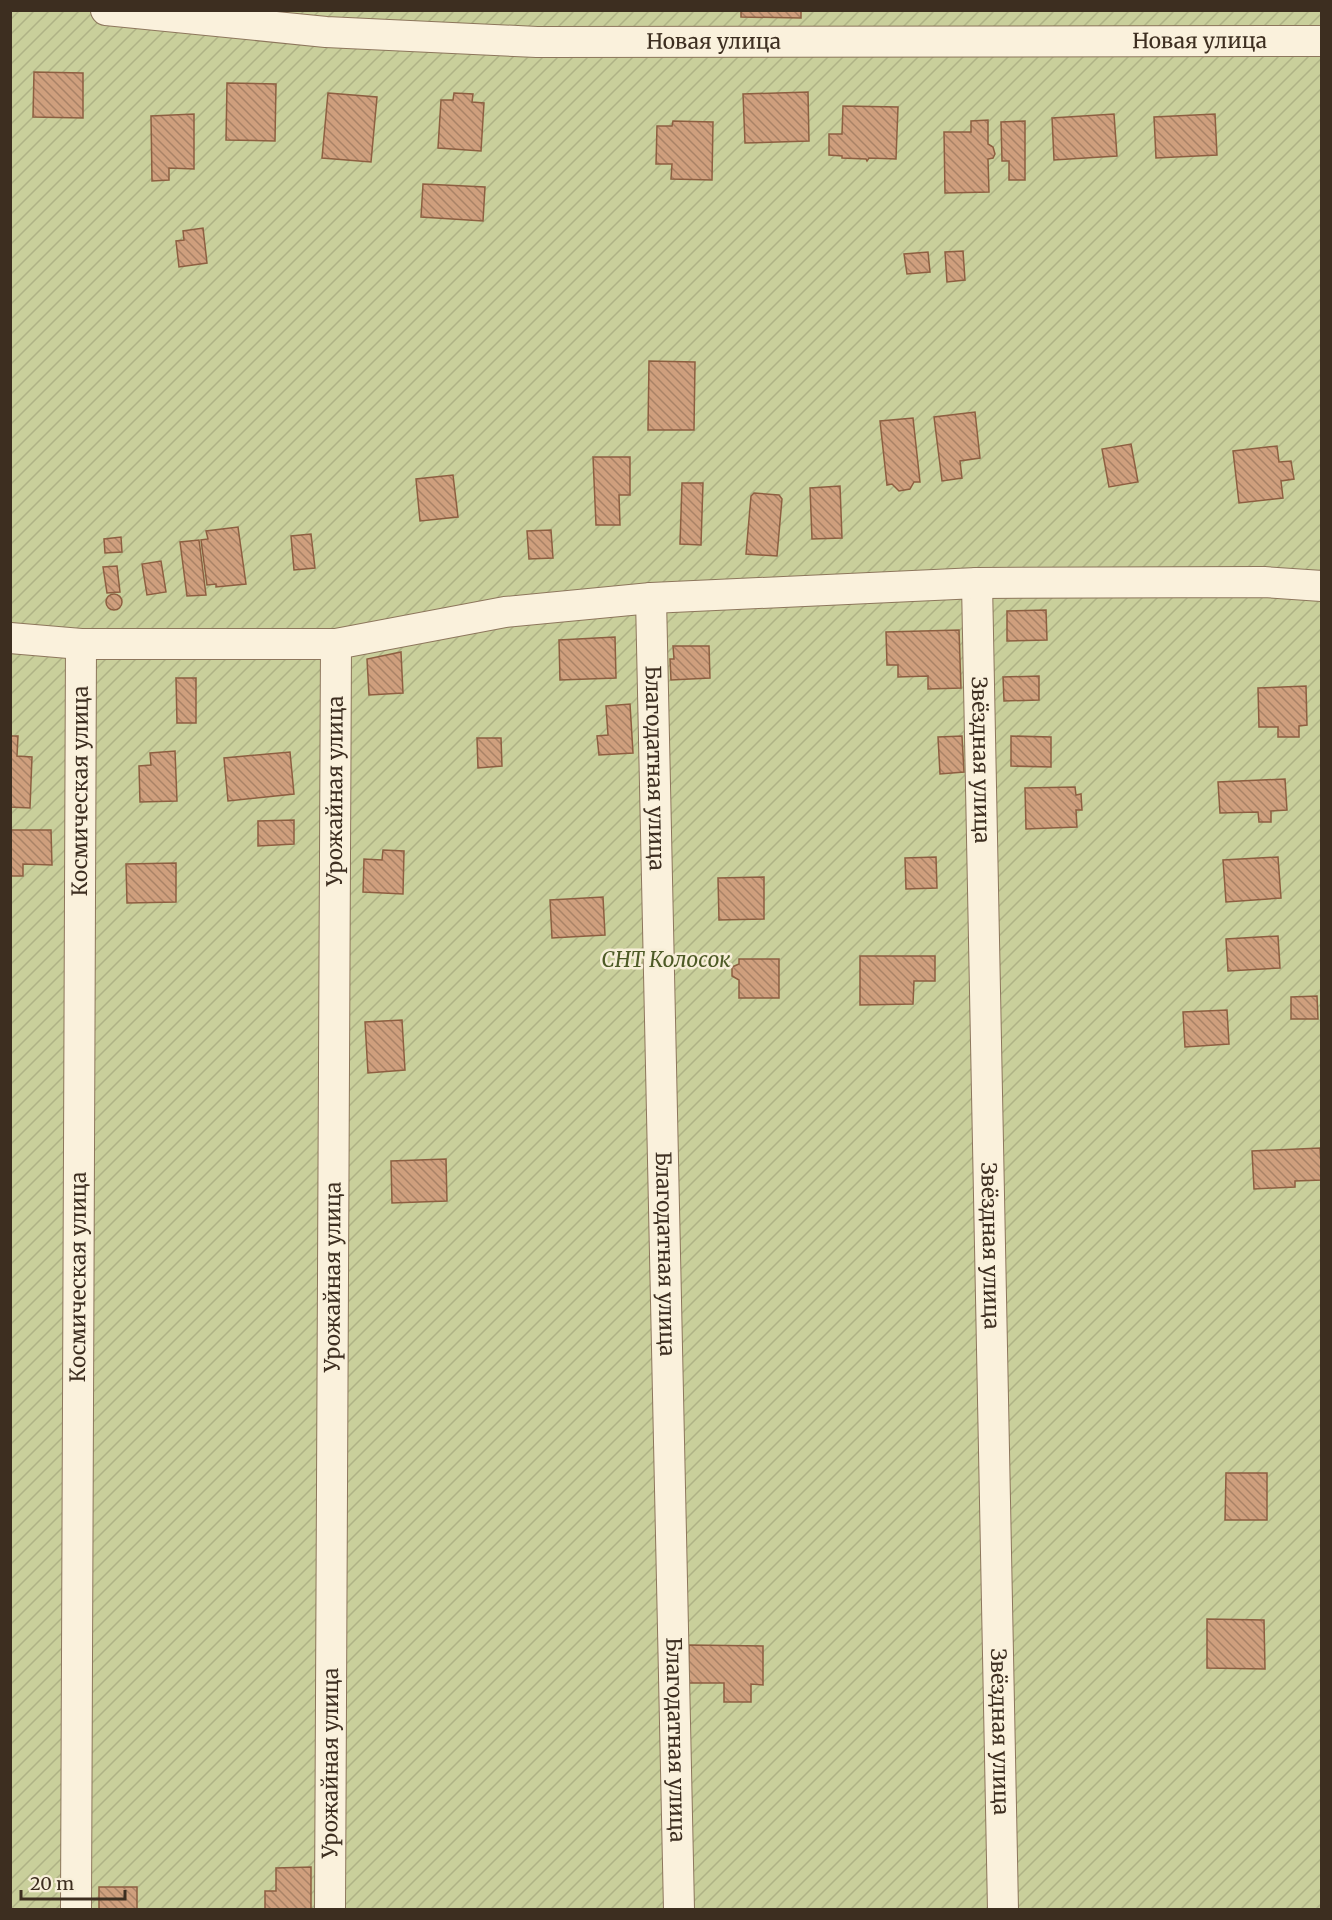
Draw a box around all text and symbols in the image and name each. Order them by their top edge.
street label: Новая улица [1132,27,1267,54]
street label: Новая улица [646,28,781,55]
street label: Благодатная улица [639,665,671,871]
street label: Звёздная улица [966,676,996,844]
street label: Космическая улица [66,686,94,896]
street label: Урожайная улица [321,696,349,887]
park label: СНТ Колосок [601,946,731,973]
street label: Благодатная улица [650,1151,681,1357]
street label: Звёздная улица [975,1162,1006,1330]
street label: Космическая улица [64,1172,92,1382]
street label: Урожайная улица [319,1182,346,1373]
street label: Благодатная улица [660,1637,692,1843]
street label: Звёздная улица [985,1648,1015,1815]
street label: Урожайная улица [316,1668,344,1859]
scale bar [21,1863,124,1901]
text: 20 m [30,1872,74,1895]

